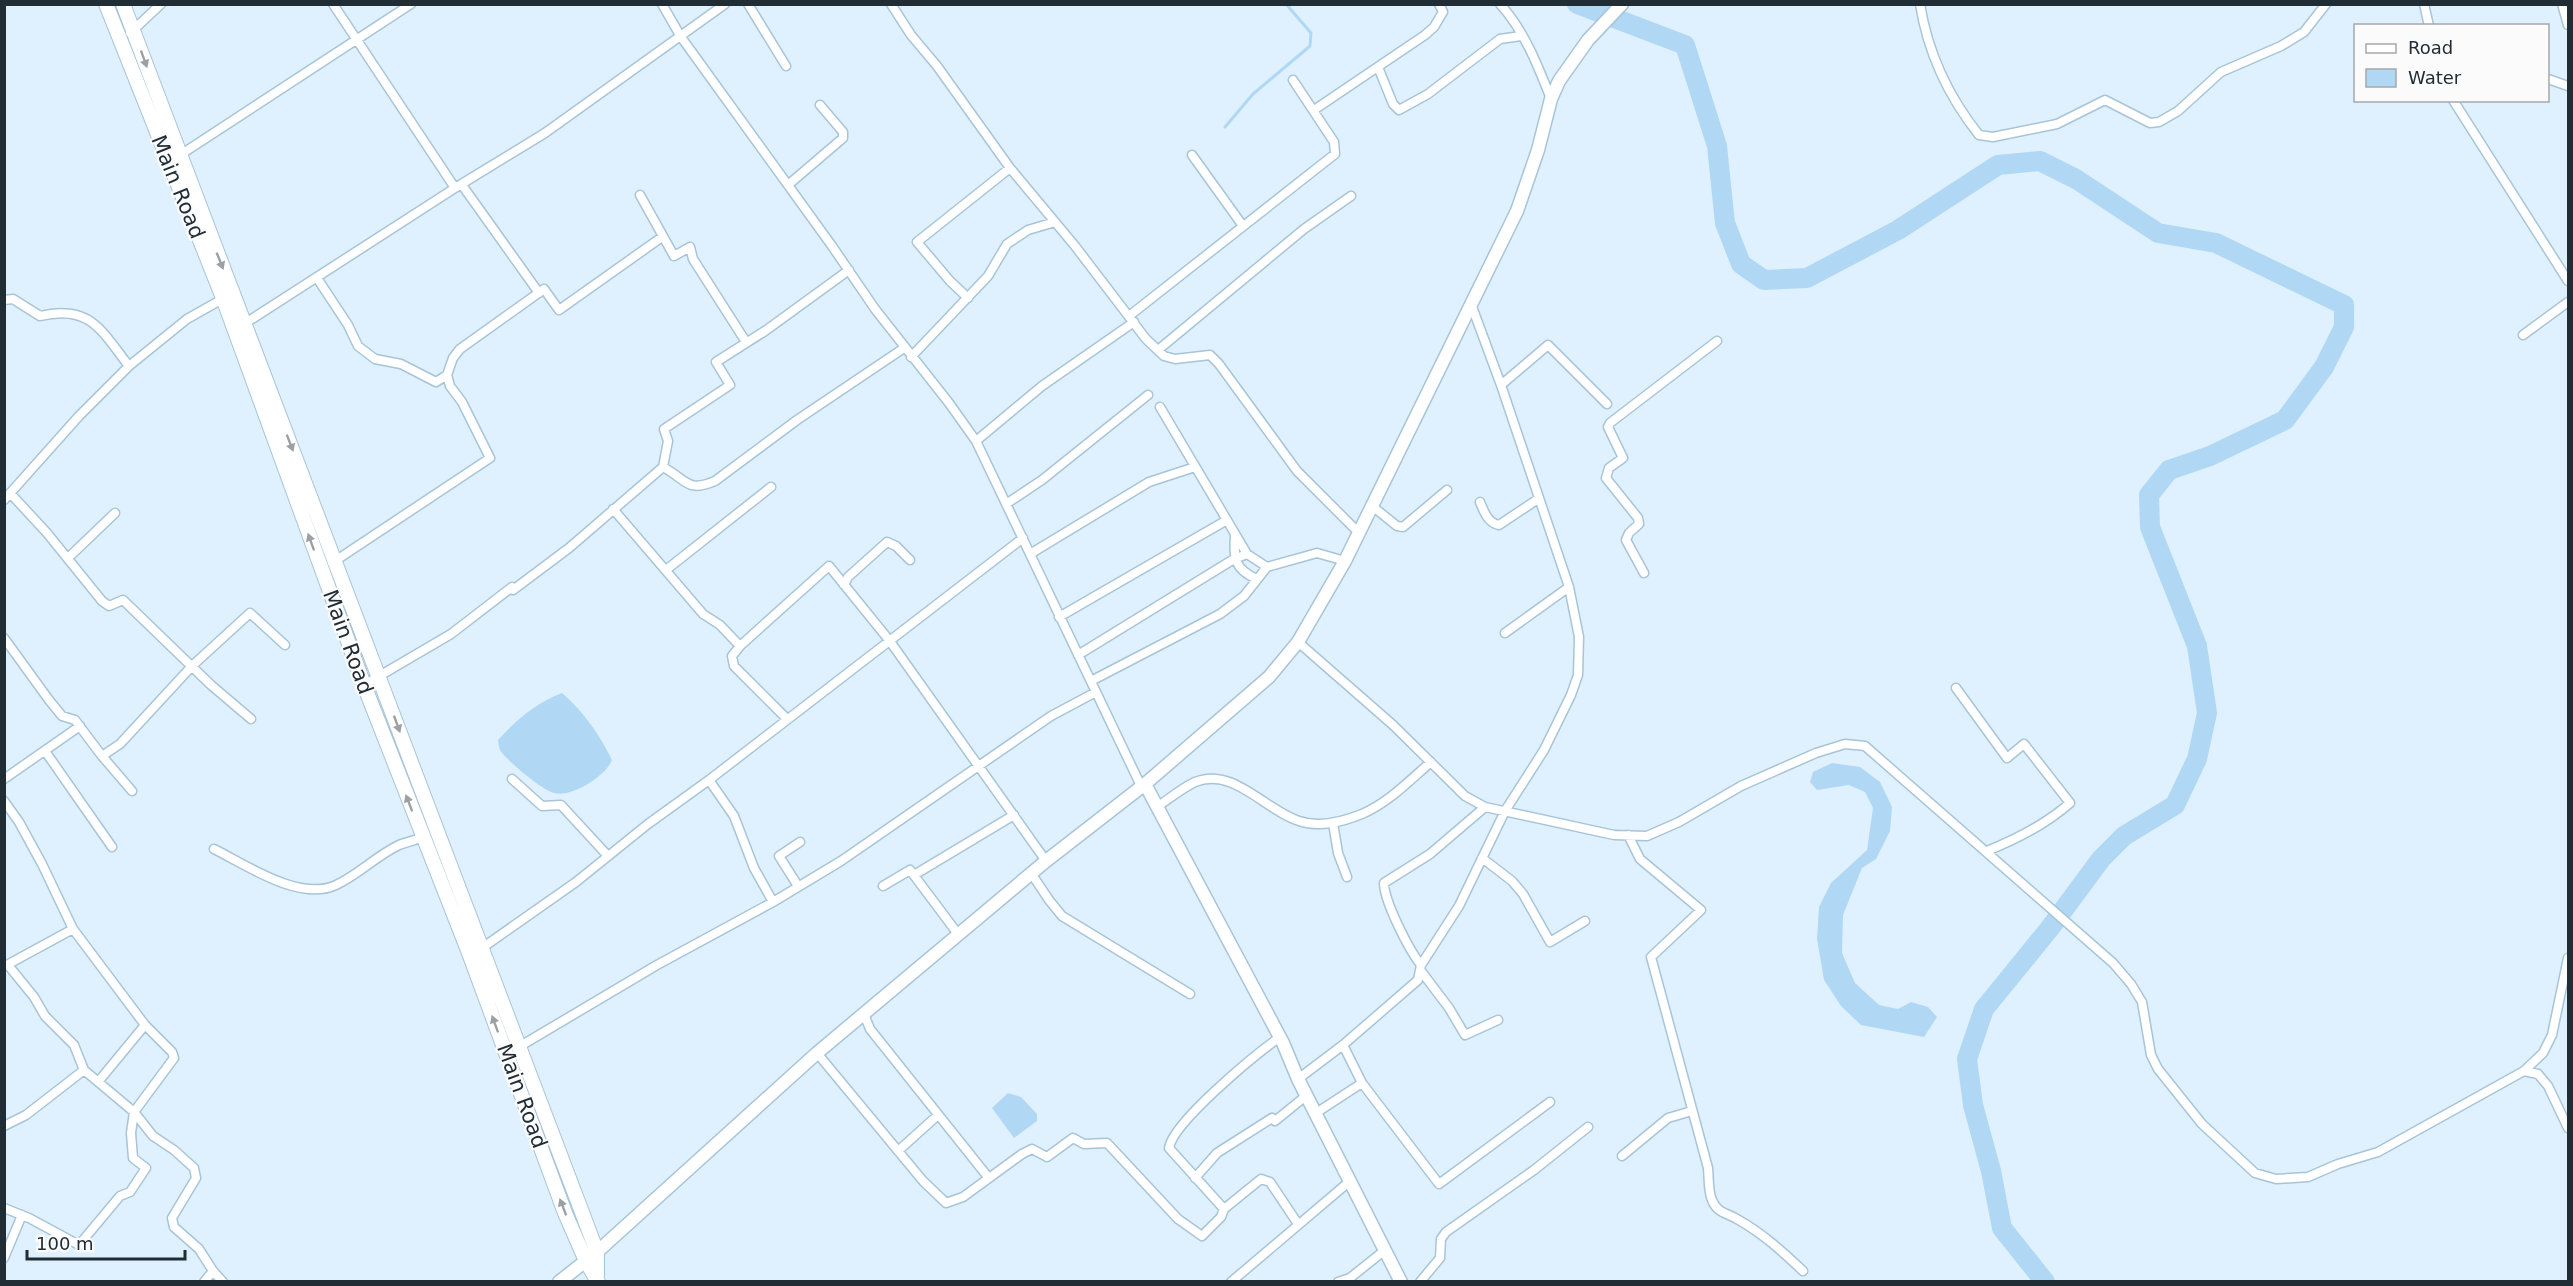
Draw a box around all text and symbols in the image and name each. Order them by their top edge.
legend [2354,24,2549,102]
text: Road [2408,37,2453,58]
one-way arrow [140,50,149,68]
text: Water [2408,67,2462,88]
street label: Main Road [146,132,210,242]
one-way arrow [216,252,226,270]
one-way arrow [285,435,295,453]
one-way arrow [306,533,316,551]
street label: Main Road [318,586,378,698]
one-way arrow [393,715,403,733]
one-way arrow [404,794,414,812]
one-way arrow [490,1015,499,1033]
street label: Main Road [492,1040,552,1152]
one-way arrow [558,1198,567,1216]
scale bar [27,1223,184,1261]
text: 100 m [36,1233,94,1254]

